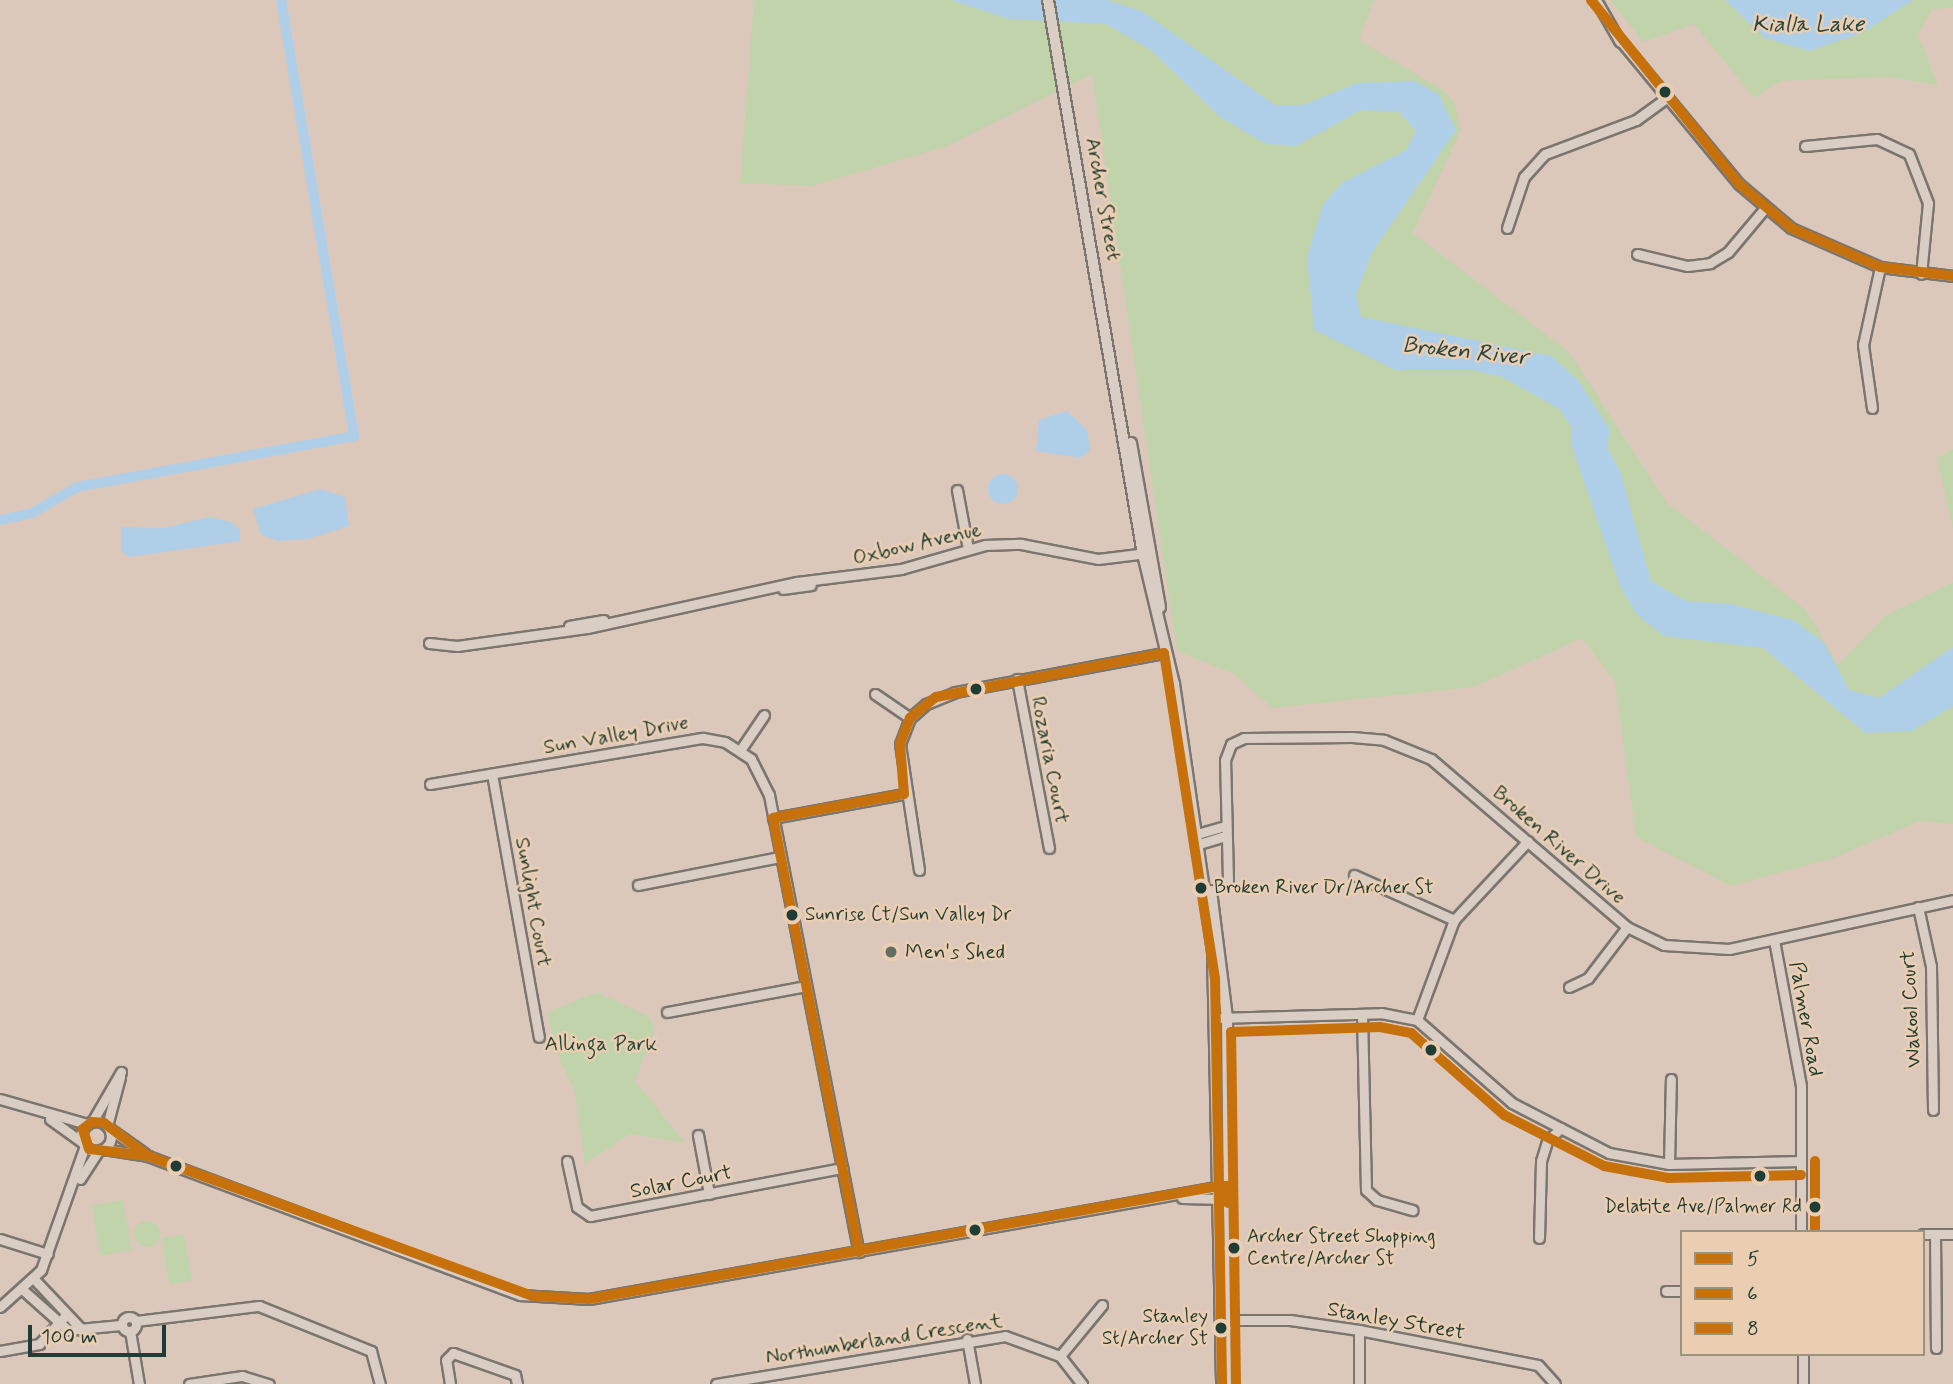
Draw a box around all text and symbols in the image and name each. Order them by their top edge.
water label: Kialla Lake [1752,11,1864,39]
unlabelled marker [1658,85,1672,99]
street label: Archer Street [1079,134,1127,264]
water label: Broken River [1401,332,1529,372]
street label: Oxbow Avenue [849,517,985,571]
unlabelled marker [969,682,983,696]
street label: Rozaria Court [1026,696,1074,824]
street label: Sun Valley Drive [543,710,689,760]
street label: Broken River Drive [1488,781,1630,909]
street label: Sunlight Court [509,835,557,969]
place label: Broken River Dr/Archer St [1214,877,1431,899]
marker: Broken River Dr/Archer St [1194,881,1208,895]
place label: Sunrise Ct/Sun Valley Dr [805,904,1009,926]
marker: Sunrise Ct/Sun Valley Dr [785,908,799,922]
place label: Men's Shed [905,939,1009,965]
marker: Men's Shed [883,944,899,960]
street label: Wakool Court [1895,950,1927,1068]
street label: Palmer Road [1783,959,1829,1079]
park label: Allinga Park [546,1031,656,1057]
unlabelled marker [1424,1043,1438,1057]
unlabelled marker [169,1159,183,1173]
street label: Solar Court [629,1160,733,1204]
unlabelled marker [1753,1169,1767,1183]
place label: Delatite Ave/Palmer Rd [1604,1196,1802,1218]
marker: Delatite Ave/Palmer Rd [1808,1200,1822,1214]
unlabelled marker [968,1223,982,1237]
place label: Archer Street Shopping Centre/Archer St [1247,1226,1439,1270]
legend [1680,1230,1925,1356]
marker: Archer Street Shopping Centre/Archer St [1227,1241,1241,1255]
text: 5 [1747,1245,1760,1273]
text: 6 [1747,1280,1758,1308]
street label: Stanley Street [1326,1297,1466,1345]
place label: Stanley St/Archer St [1103,1306,1208,1350]
street label: Northumberland Crescent [767,1308,1001,1370]
scale bar [32,1310,170,1354]
text: 8 [1747,1315,1759,1343]
marker: Stanley St/Archer St [1214,1321,1228,1335]
text: 100 m [41,1323,97,1351]

